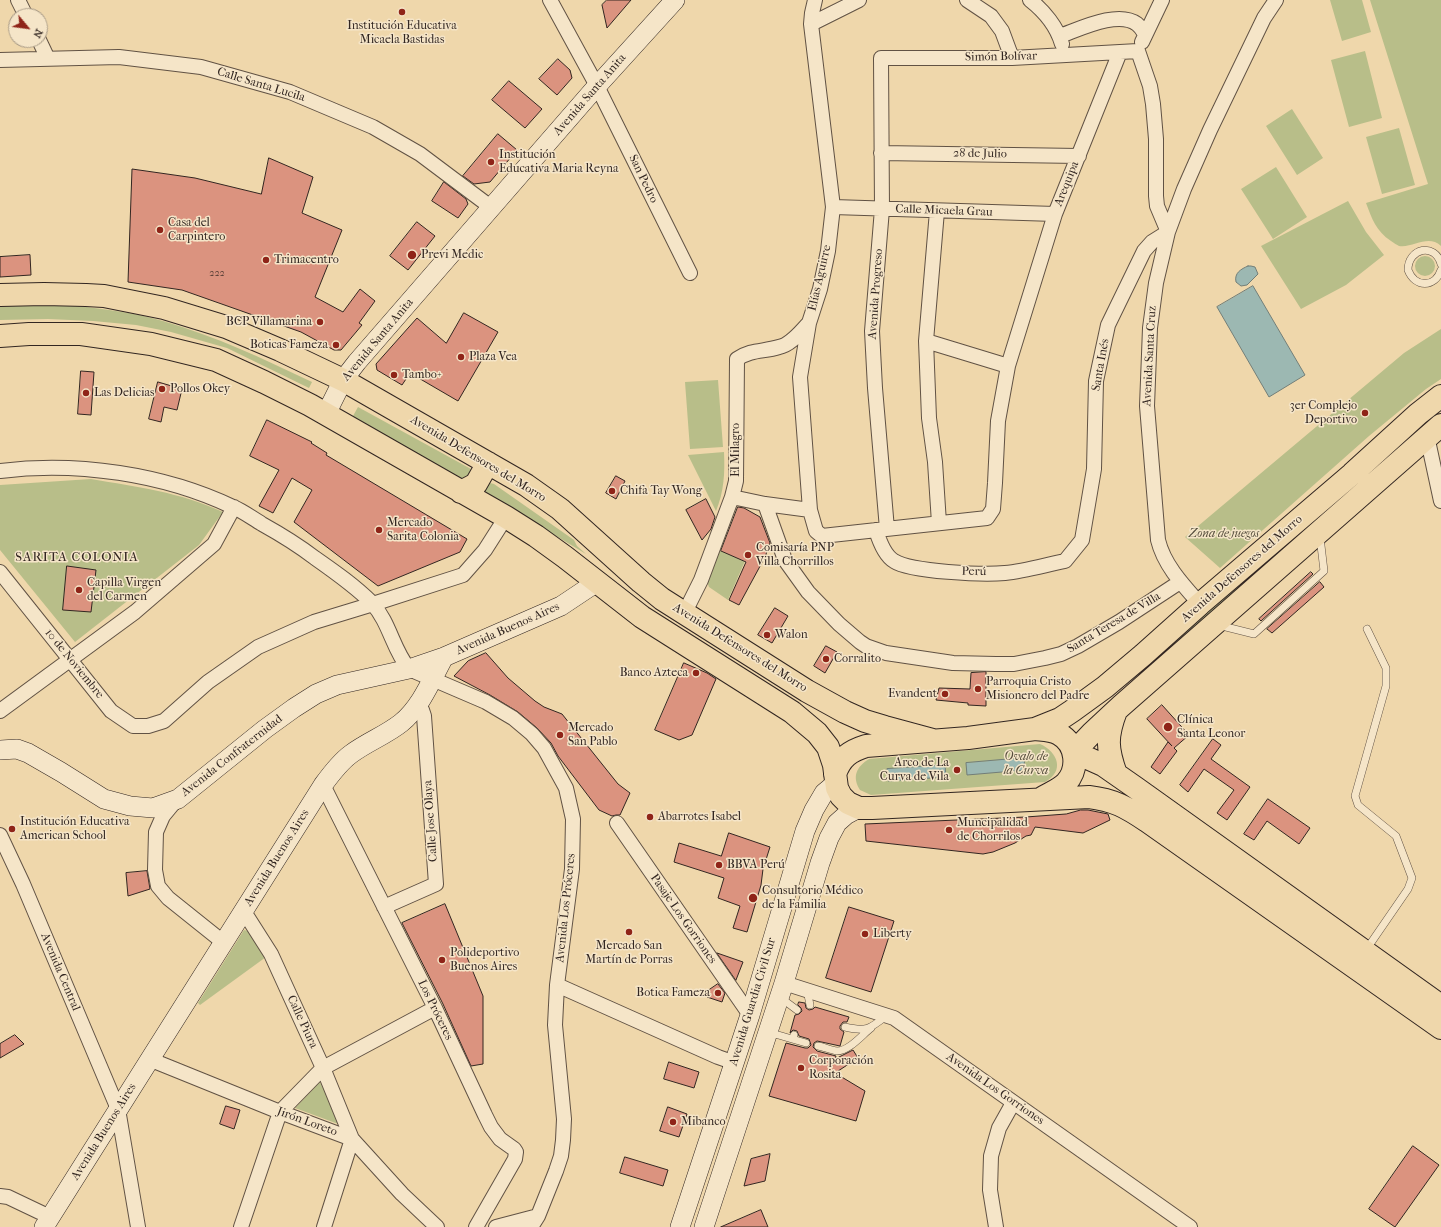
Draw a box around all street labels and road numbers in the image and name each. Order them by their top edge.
street label: Simón Bolívar [965,49,1037,65]
street label: Avenida Santa Anita [551,51,629,139]
street label: Calle Santa Lucila [215,65,307,105]
street label: 28 de Julio [953,146,1007,162]
street label: San Pedro [625,153,661,205]
street label: Arequipa [1051,159,1083,209]
street label: Calle Micaela Grau [895,202,993,220]
street label: Elías Aguirre [805,243,835,313]
street label: Avenida Progreso [866,248,886,340]
street label: Avenida Santa Anita [339,296,417,384]
street label: Avenida Santa Cruz [1140,305,1160,407]
street label: Santa Inés [1089,338,1113,392]
street label: Avenida Defensores del Morro [408,413,548,505]
street label: El Milagro [729,423,743,477]
street label: Avenida Defensores del Morro [1178,512,1306,626]
street label: Perú [961,565,987,579]
street label: Santa Teresa de Villa [1065,589,1163,657]
street label: Avenida Buenos Aires [454,600,562,658]
street label: Avenida Defensores del Morro [670,601,810,695]
street label: 10 de Noviembre [41,626,107,702]
street label: Avenida Confraternidad [179,712,285,800]
street label: Calle Jose Olaya [421,780,441,862]
street label: Avenida Buenos Aires [241,807,313,909]
street label: Avenida Los Próceres [553,853,579,963]
street label: Pasaje Los Gorriones [647,871,719,967]
street label: Avenida Central [37,931,83,1013]
street label: Avenida Guardia Civil Sur [727,936,779,1068]
street label: Los Próceres [414,977,456,1043]
street label: Calle Piura [283,993,321,1051]
street label: Avenida Los Gorriones [943,1050,1047,1128]
street label: Avenida Buenos Aires [68,1081,140,1183]
street label: Jirón Loreto [275,1104,339,1140]

